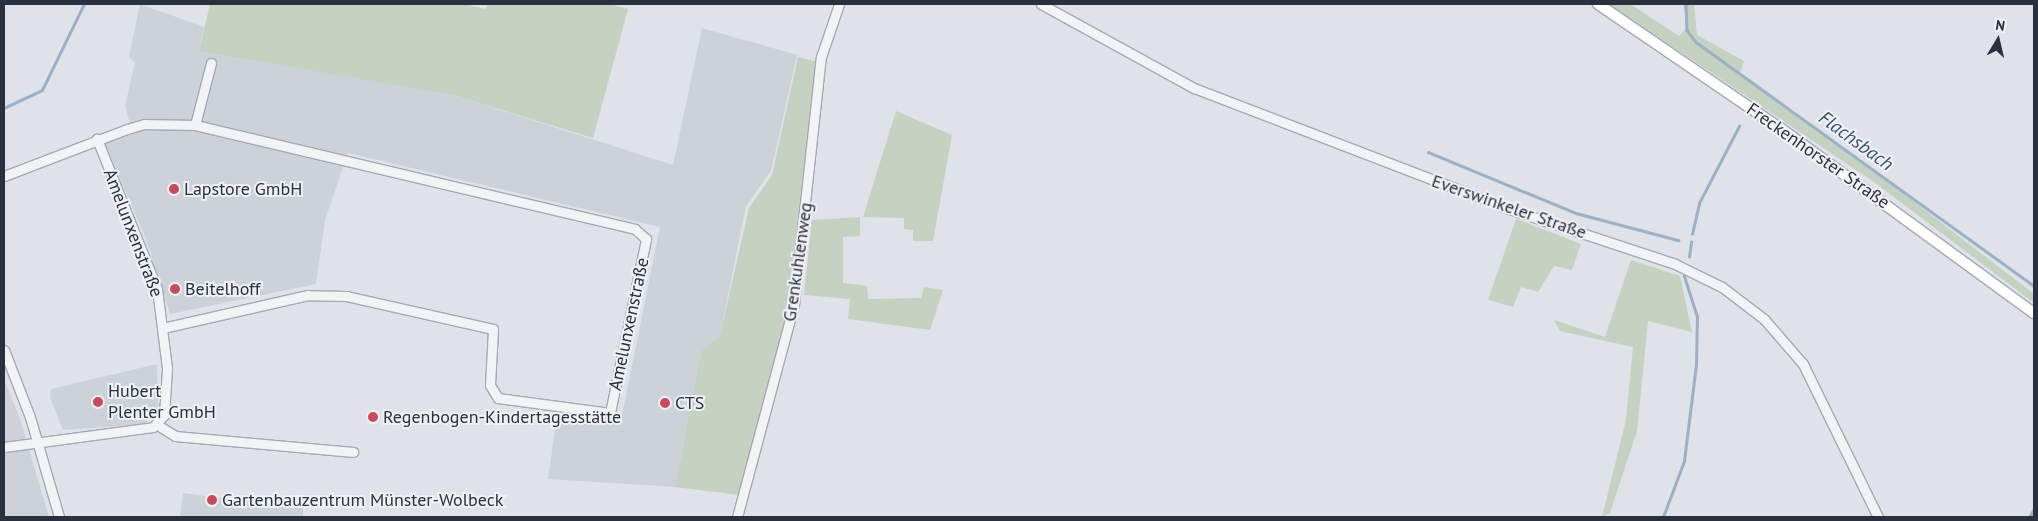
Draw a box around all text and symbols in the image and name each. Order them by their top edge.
north arrow [1973,15,2023,65]
text: N [1994,16,2006,35]
street label: Freckenhorster Straße [1742,99,1894,213]
water label: Flachsbach [1814,106,1898,176]
street label: Amelunxenstraße [99,166,167,300]
street label: Everswinkeler Straße [1429,170,1589,244]
place label: Lapstore GmbH [184,178,302,200]
marker: Lapstore GmbH [168,183,180,195]
street label: Grenkuhlenweg [779,201,817,323]
street label: Amelunxenstraße [604,256,654,392]
place label: Beitelhoff [185,278,261,300]
marker: Beitelhoff [169,283,181,295]
place label: Hubert Plenter GmbH [108,381,216,424]
place label: CTS [675,392,704,414]
marker: Hubert Plenter GmbH [92,396,104,408]
marker: CTS [659,397,671,409]
place label: Regenbogen-Kindertagesstätte [383,406,621,428]
marker: Regenbogen-Kindertagesstätte [367,411,379,423]
place label: Gartenbauzentrum Münster-Wolbeck [222,489,503,511]
marker: Gartenbauzentrum Münster-Wolbeck [206,494,218,506]

